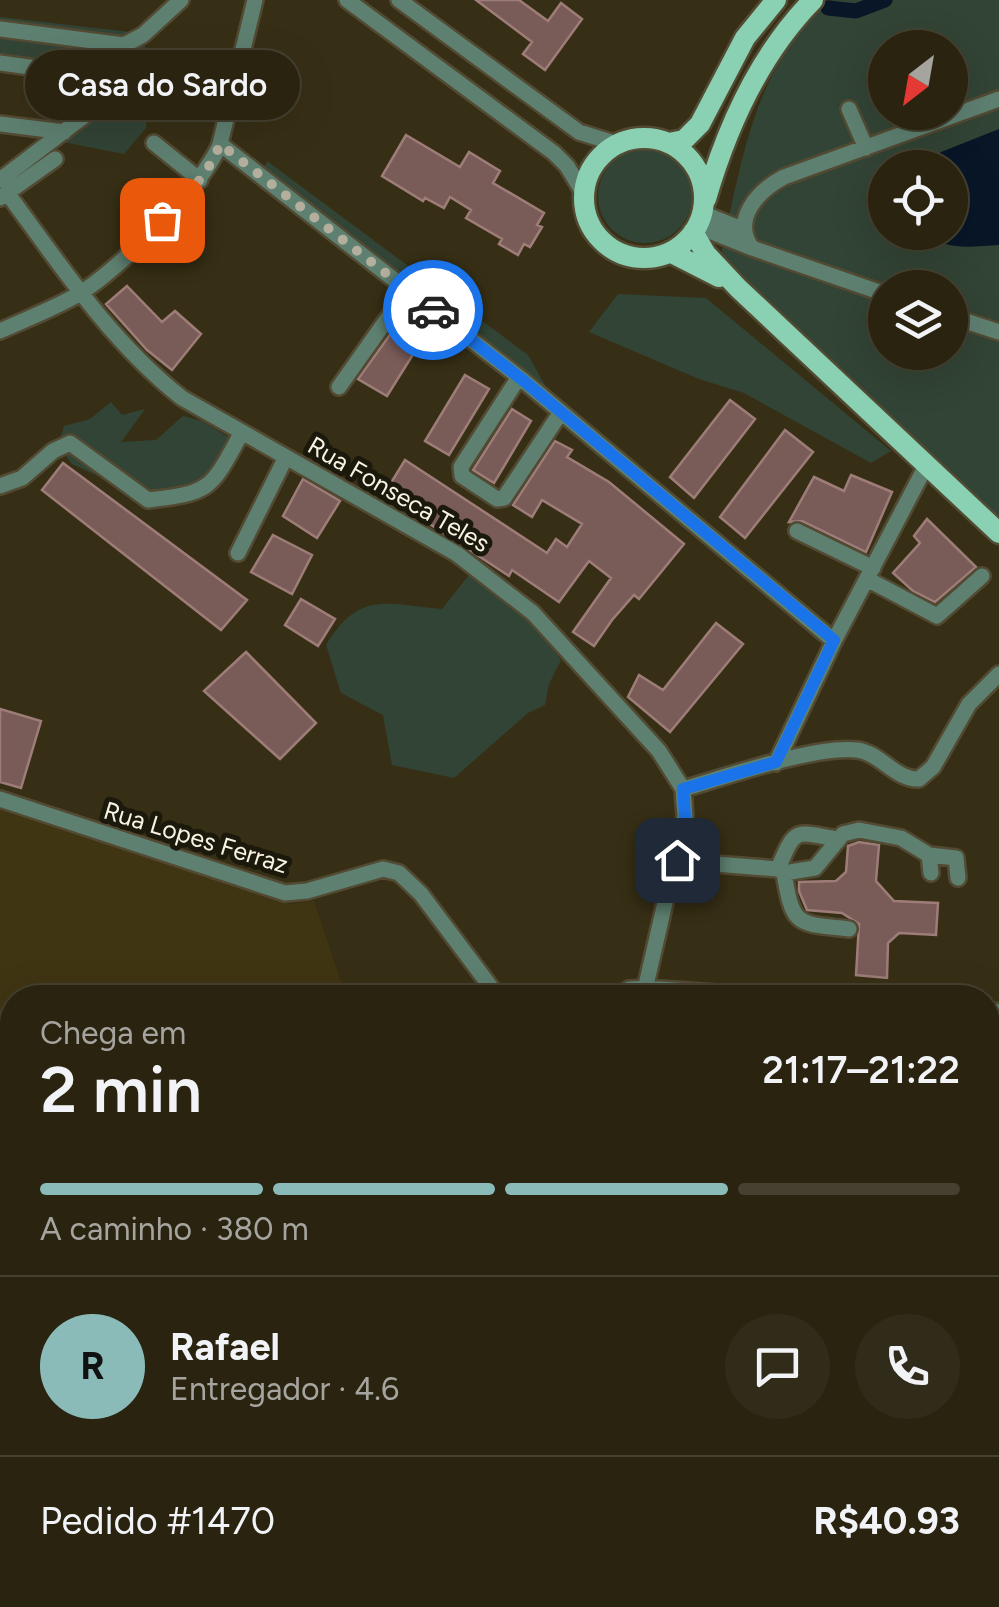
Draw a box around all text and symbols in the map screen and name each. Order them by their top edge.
north arrow [868,30,968,130]
map controls [868,30,968,370]
callout: Casa do Sardo [24,50,300,120]
text: Casa do Sardo [58,66,267,104]
button: locate [868,150,968,250]
pin [120,178,205,263]
icon: bag [135,193,190,248]
courier [383,260,483,360]
button: layers [868,270,968,370]
icon: car [406,283,461,338]
street label: Rua Fonseca Teles [303,430,495,558]
street label: Rua Lopes Ferraz [100,795,292,879]
pin [635,818,720,903]
icon: home [650,833,705,888]
text: Chega em [40,1014,186,1052]
text: 21:17–21:22 [762,1047,960,1093]
text: 2 min [40,1050,202,1128]
text: A caminho · 380 m [40,1210,309,1248]
button: chat [725,1314,830,1419]
button: phone [855,1314,960,1419]
text: Rafael [170,1324,280,1370]
text: R [80,1343,105,1389]
text: Entregador · 4.6 [170,1370,399,1408]
text: Pedido #1470 [40,1498,275,1544]
text: R$40.93 [813,1498,960,1544]

